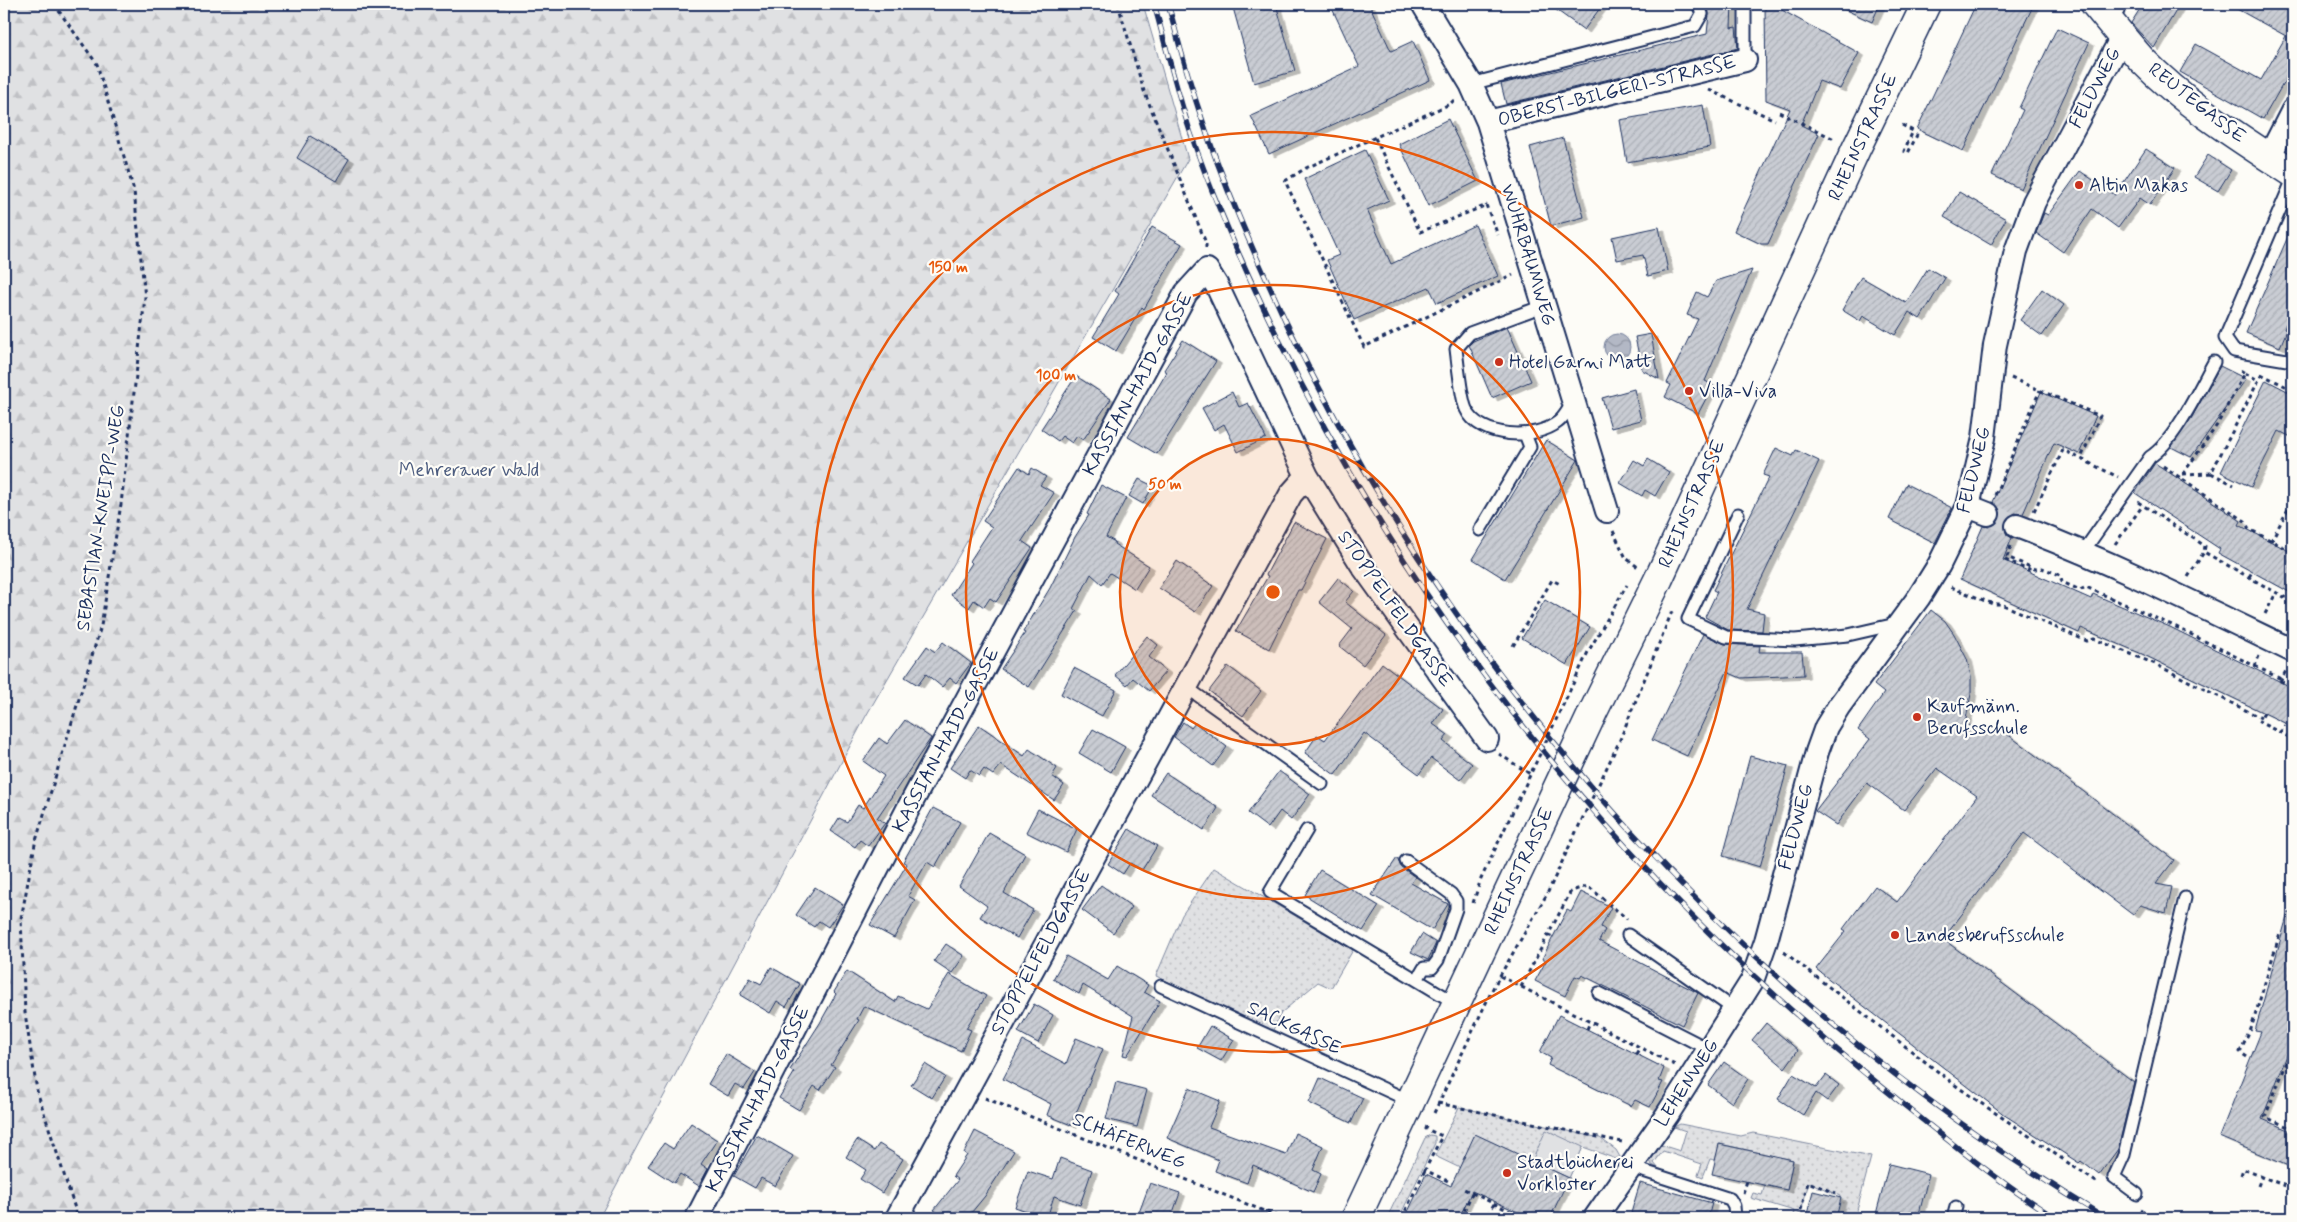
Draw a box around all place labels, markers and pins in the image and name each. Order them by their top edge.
place label: Altin Makas [2089,173,2189,198]
marker: Altin Makas [2073,179,2085,191]
place label: Hotel Garni Matt [1509,350,1654,375]
marker: Hotel Garni Matt [1493,356,1505,368]
place label: Villa-Viva [1699,379,1777,404]
marker: Villa-Viva [1683,385,1695,397]
centre of rings [1264,583,1282,601]
place label: Kaufmänn. Berufsschule [1927,694,2028,741]
marker: Kaufmänn. Berufsschule [1911,711,1923,723]
place label: Landesberufsschule [1905,923,2065,948]
marker: Landesberufsschule [1889,929,1901,941]
place label: Stadtbücherei Vorkloster [1517,1150,1634,1197]
marker: Stadtbücherei Vorkloster [1501,1167,1513,1179]

